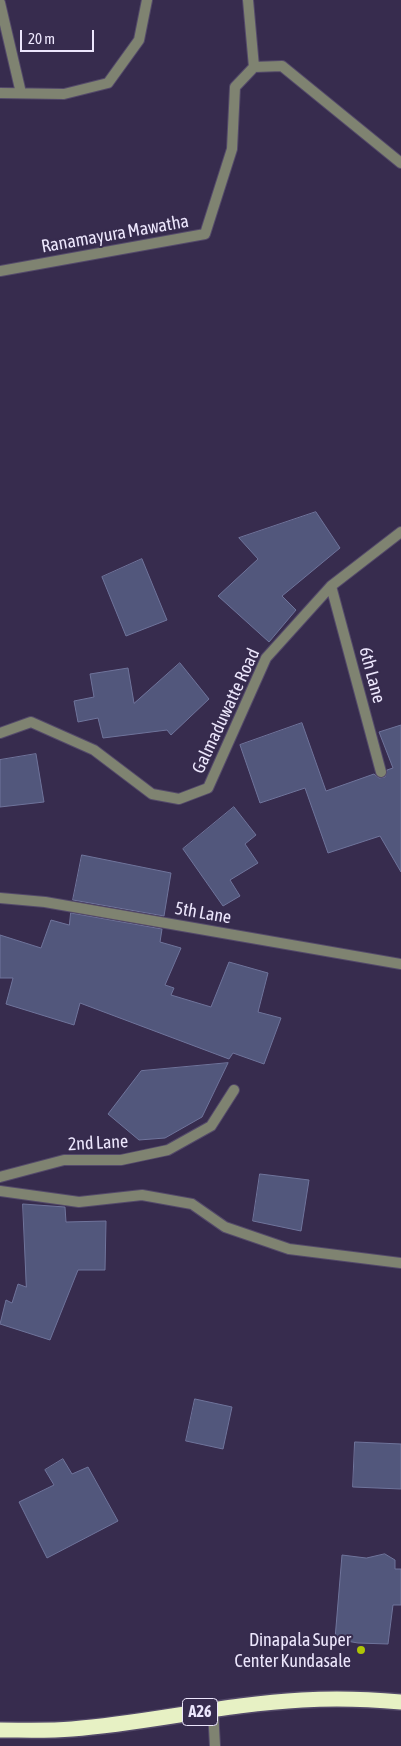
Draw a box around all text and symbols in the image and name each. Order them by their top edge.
scale bar [22,20,96,52]
text: 20 m [28,30,55,47]
street label: Ranamayura Mawatha [40,210,190,258]
street label: Galmaduwatte Road [188,645,264,777]
street label: 6th Lane [354,645,390,705]
street label: 5th Lane [173,897,233,929]
street label: 2nd Lane [67,1131,129,1155]
place label: Dinapala Super Center Kundasale [235,1629,351,1672]
marker: Dinapala Super Center Kundasale [355,1644,367,1656]
road number: A26 [182,1698,218,1725]

